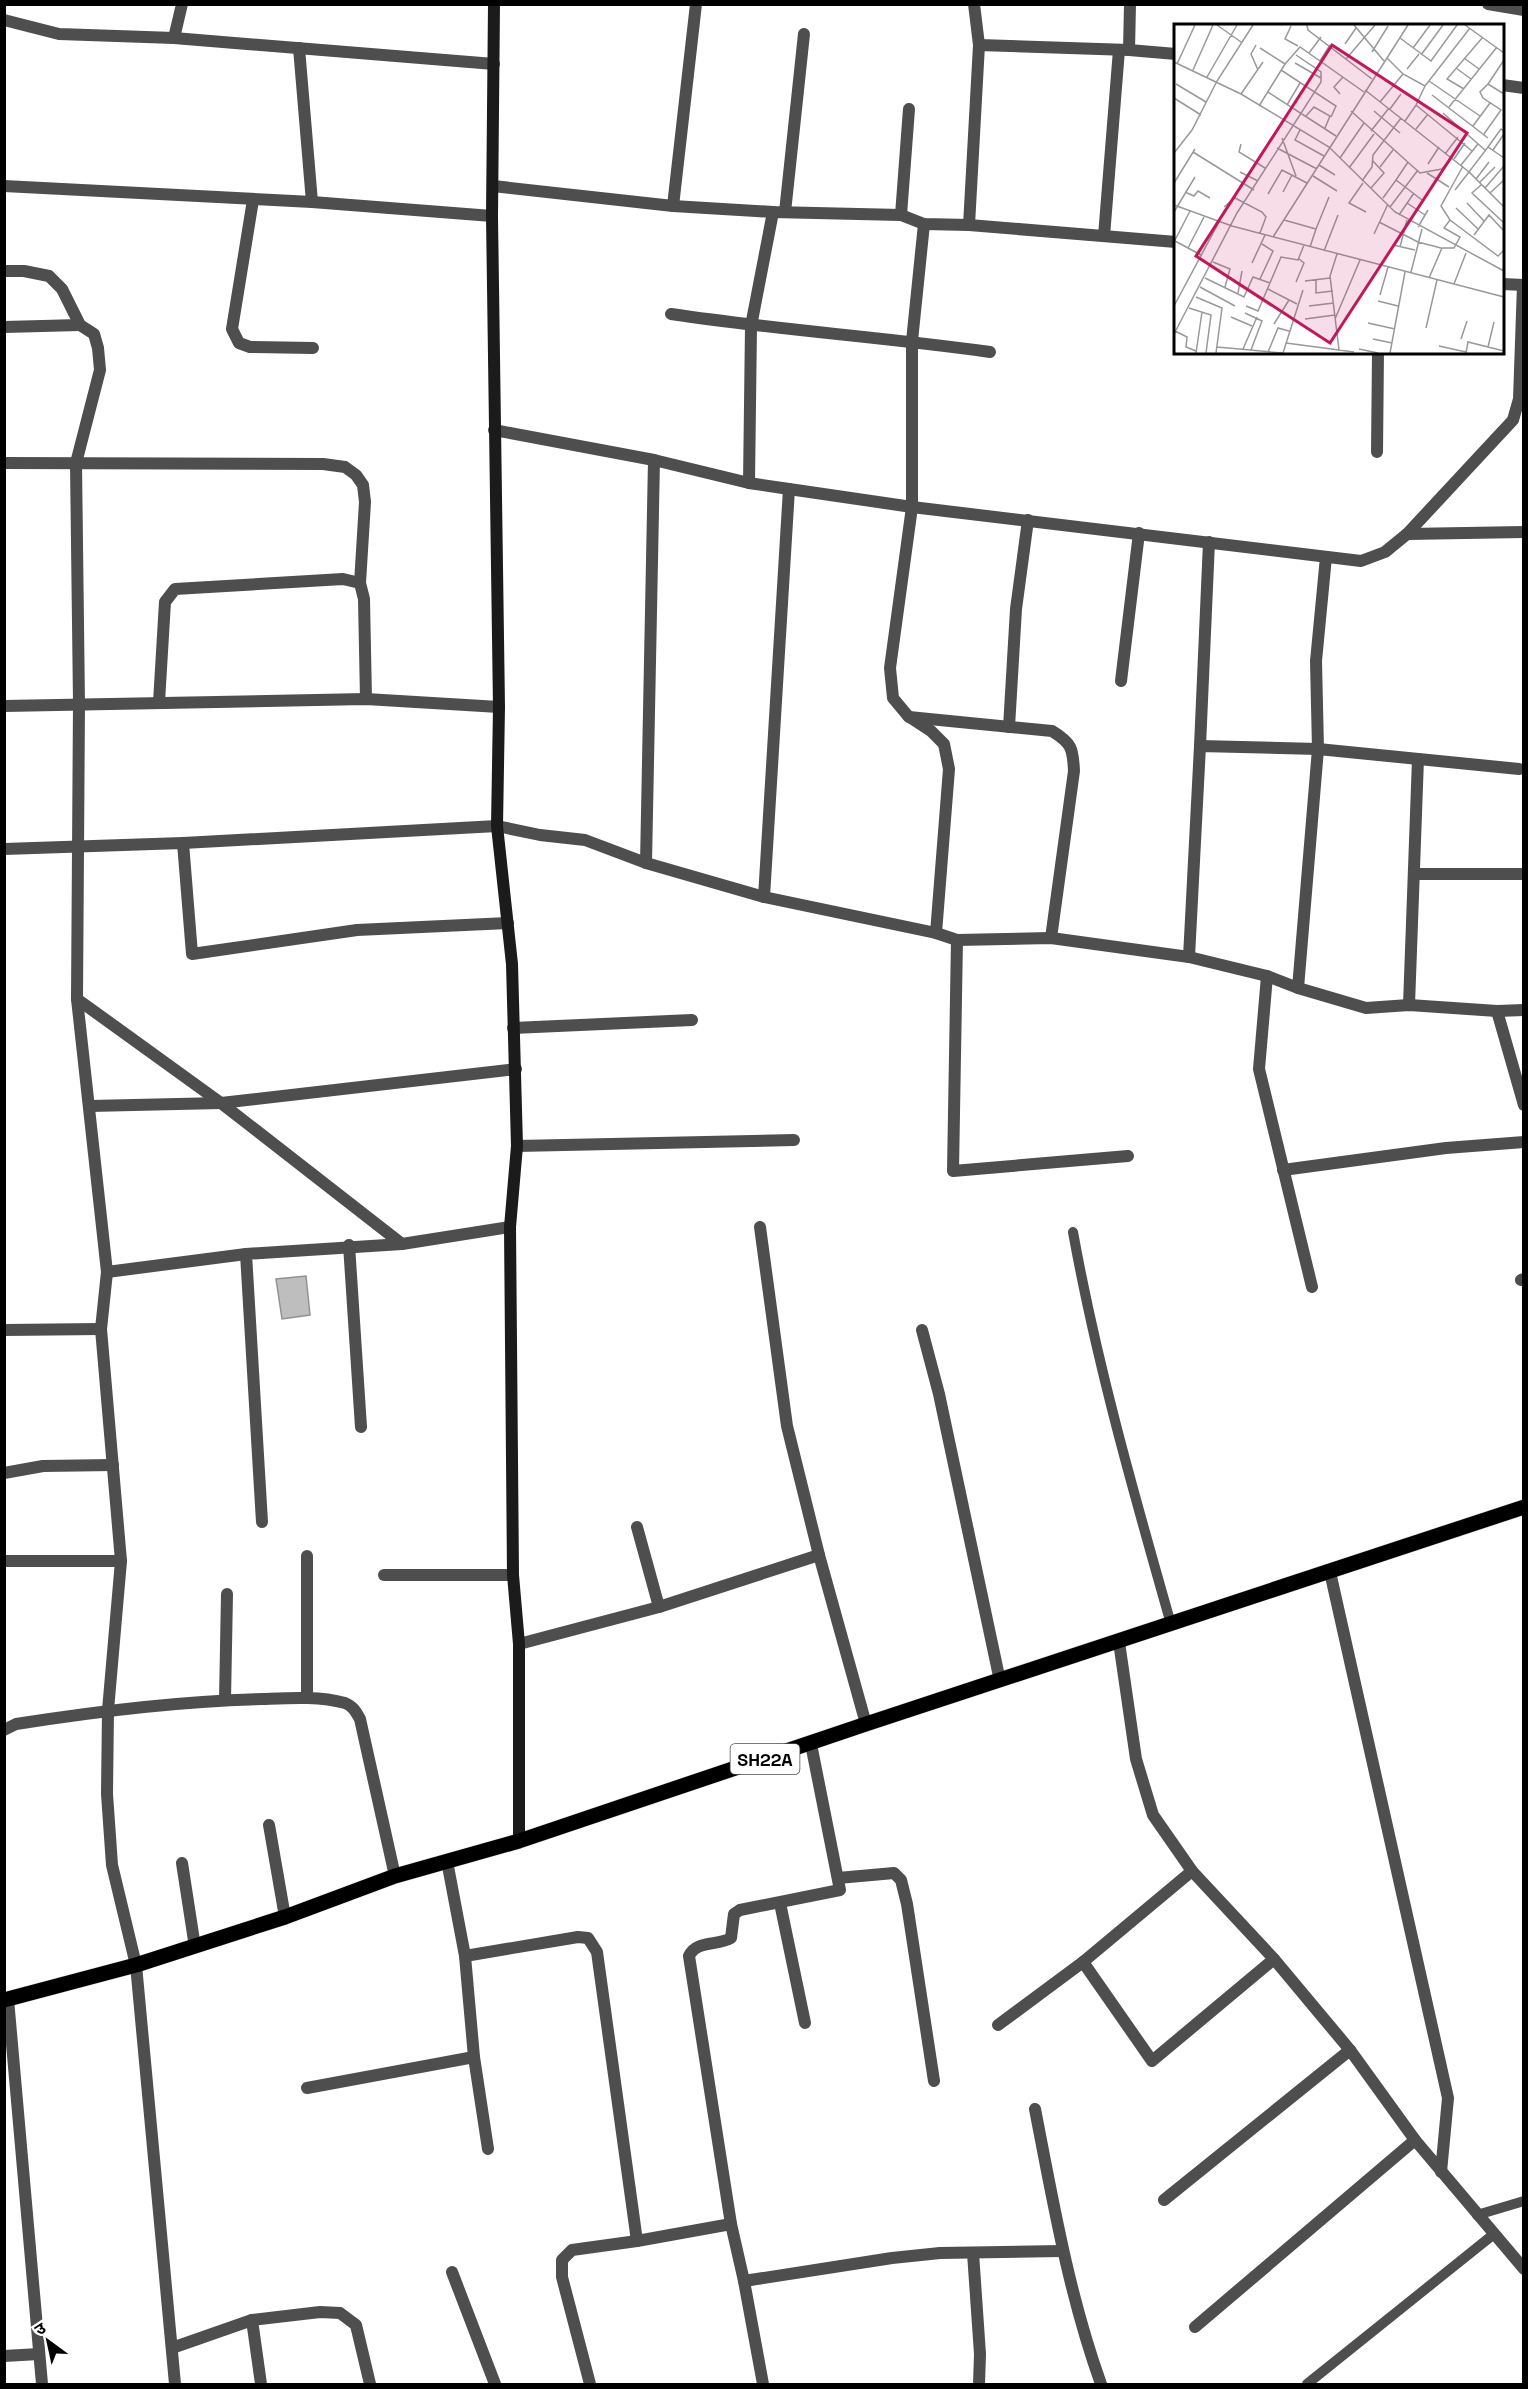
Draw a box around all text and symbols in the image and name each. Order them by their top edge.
inset map [1174,24,1504,354]
road number: SH22A [730,1744,800,1774]
north arrow [18,2311,78,2371]
text: उ [30,2317,50,2340]

